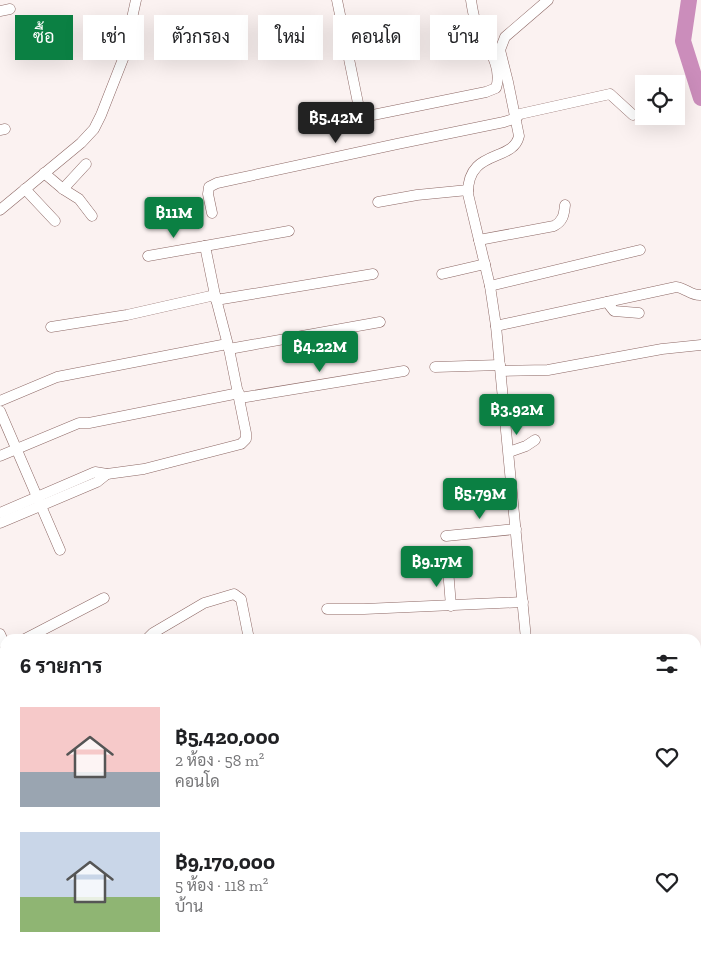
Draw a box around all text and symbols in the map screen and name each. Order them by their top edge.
chip: ซื้อ [15,15,73,60]
chip: เช่า [83,15,144,60]
chip: ตัวกรอง [154,15,248,60]
chip: ใหม่ [258,15,323,60]
chip: คอนโด [333,15,420,60]
chip: บ้าน [430,15,497,60]
map controls [635,75,685,125]
button: locate [635,75,685,125]
pin: ฿5.42M [295,102,377,144]
text: ฿5.42M [309,108,363,127]
pin: ฿11M [144,196,204,239]
text: ฿11M [156,203,192,222]
pin: ฿4.22M [279,330,361,373]
text: ฿4.22M [293,337,347,356]
pin: ฿3.92M [476,394,558,436]
text: ฿3.92M [490,400,544,419]
pin: ฿5.79M [439,478,521,520]
text: ฿5.79M [454,484,506,503]
pin: ฿9.17M [396,546,478,588]
text: ฿9.17M [412,552,462,571]
icon: filters [653,650,681,678]
text: 6 รายการ [20,653,102,678]
text: ฿5,420,000 [175,724,280,749]
icon: home [60,727,120,787]
icon: heart [653,743,681,771]
text: 2 ห้อง · 58 m² [175,751,264,770]
text: คอนโด [175,772,220,791]
text: ฿9,170,000 [175,849,275,874]
icon: home [60,852,120,912]
icon: heart [653,868,681,896]
text: 5 ห้อง · 118 m² [175,876,268,895]
text: บ้าน [175,897,203,916]

